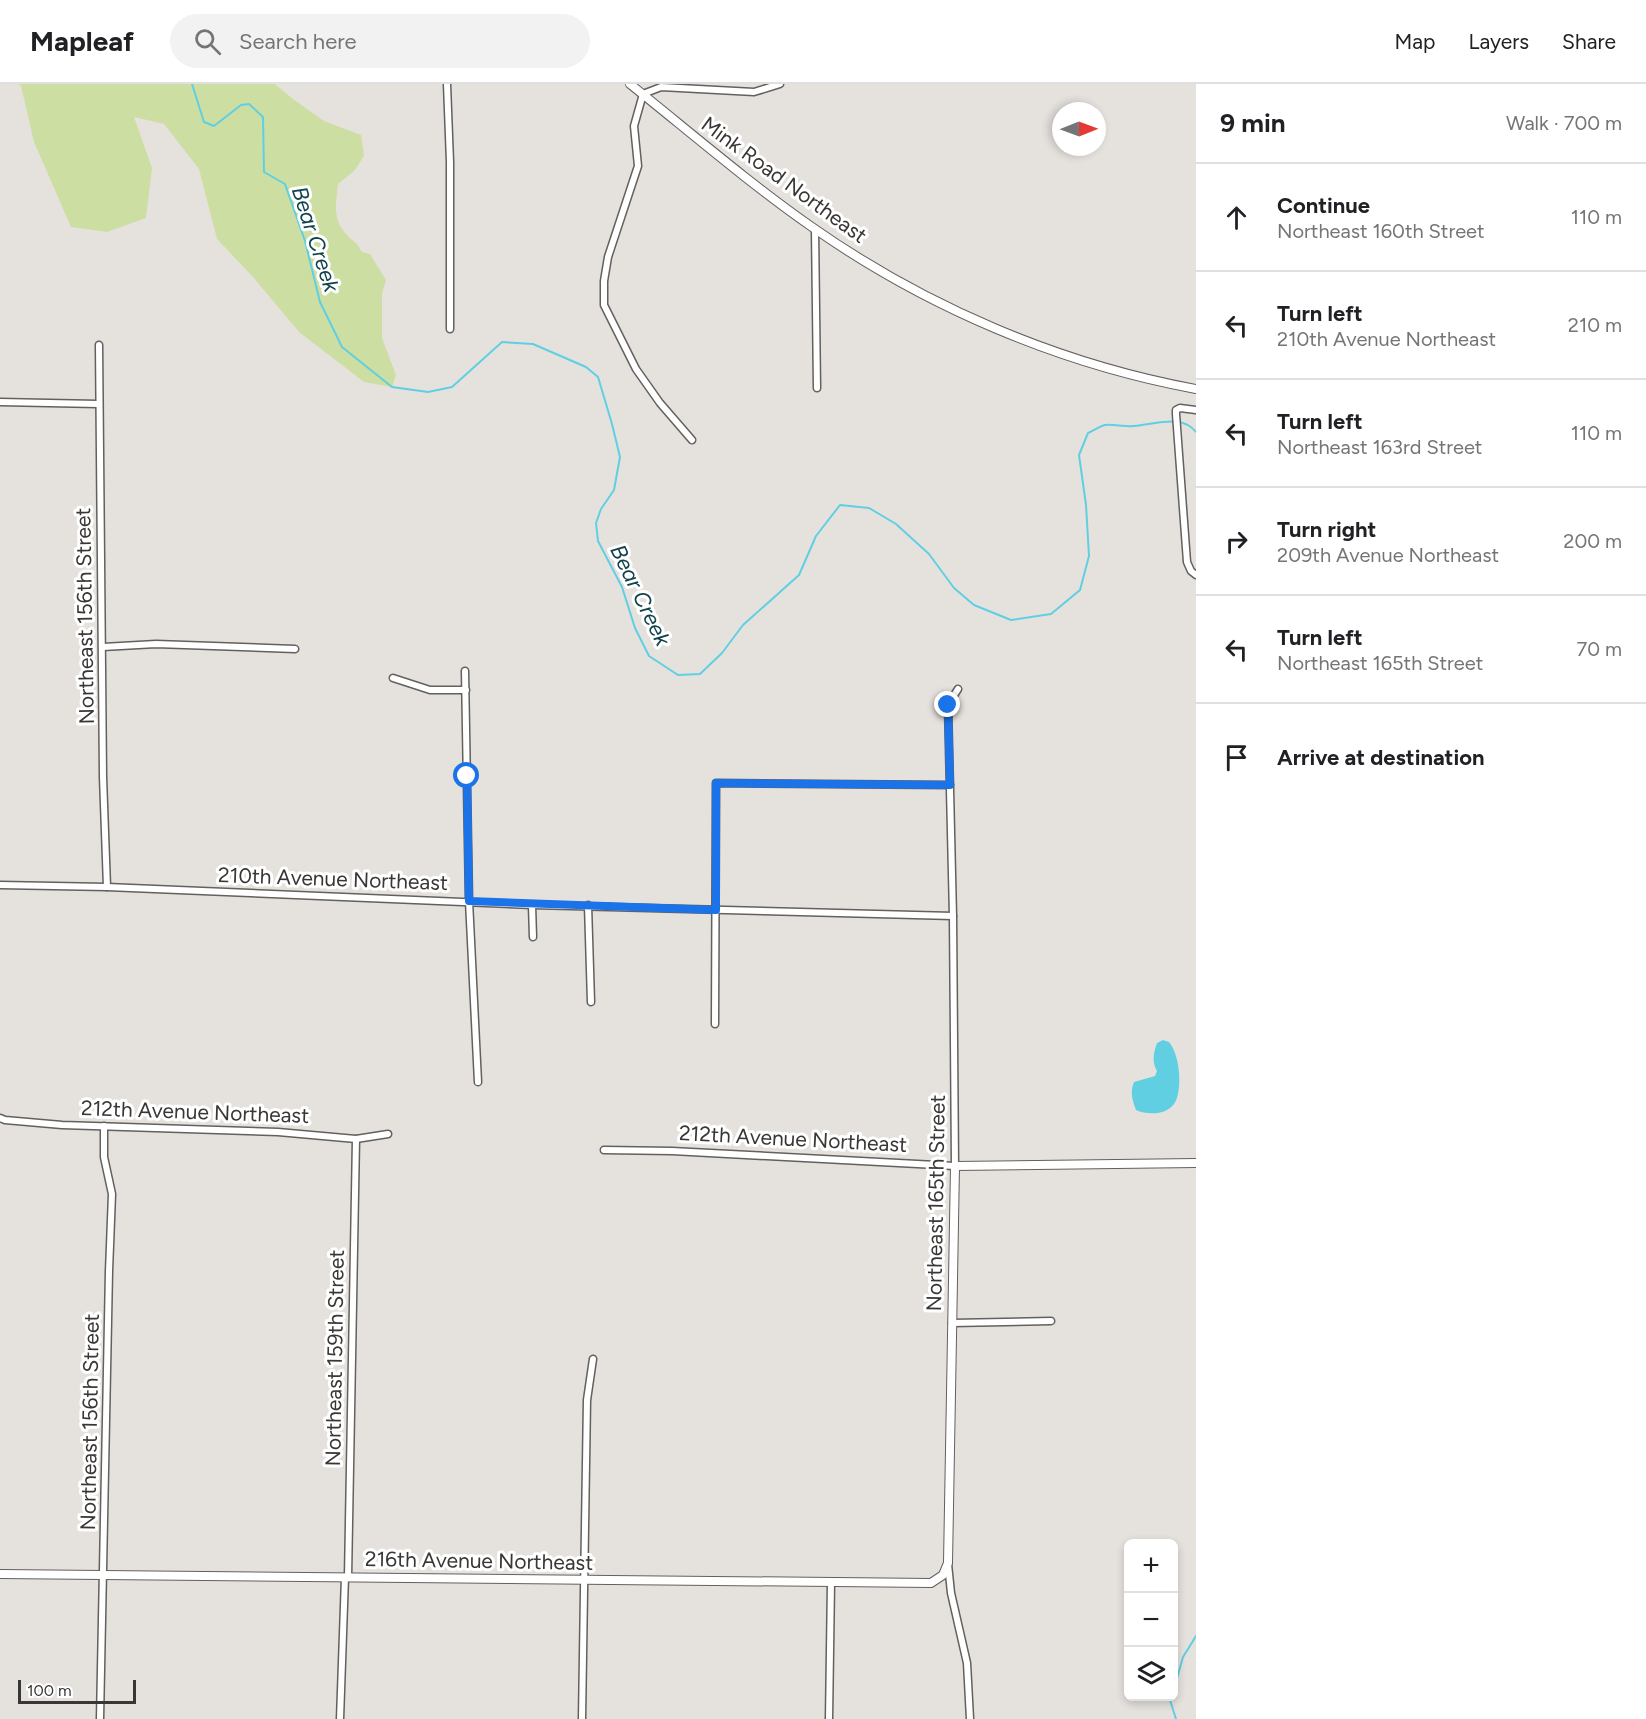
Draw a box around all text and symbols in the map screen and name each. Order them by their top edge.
search box [170,14,590,68]
text: Mapleaf [30,24,134,58]
icon: search [191,25,224,58]
text: Search here [239,28,357,55]
text: Map [1395,29,1435,54]
text: Layers [1468,29,1529,54]
text: Share [1562,29,1616,54]
north arrow [1052,102,1106,156]
text: 9 min [1220,107,1286,139]
street label: Mink Road Northeast [697,111,872,248]
text: Walk · 700 m [1506,111,1622,135]
water label: Bear Creek [286,183,346,297]
text: Continue [1277,192,1370,219]
icon: ahead [1220,201,1253,234]
text: 110 m [1571,205,1622,229]
text: Northeast 160th Street [1277,219,1485,243]
text: Turn left [1277,300,1363,327]
icon: left [1220,309,1253,342]
text: 210 m [1568,313,1622,337]
text: 210th Avenue Northeast [1277,327,1496,351]
text: Turn left [1277,408,1363,435]
icon: left [1220,417,1253,450]
text: 110 m [1571,421,1622,445]
text: Northeast 163rd Street [1277,435,1482,459]
street label: Northeast 156th Street [70,507,99,724]
text: Turn right [1277,516,1376,543]
icon: right [1220,525,1253,558]
text: 200 m [1563,529,1622,553]
water label: Bear Creek [604,540,677,651]
text: 209th Avenue Northeast [1277,543,1499,567]
text: Turn left [1277,624,1363,651]
icon: left [1220,633,1253,666]
text: 70 m [1576,637,1622,661]
text: Northeast 165th Street [1277,651,1483,675]
route end [934,691,960,717]
icon: arrive [1220,741,1253,774]
text: Arrive at destination [1277,744,1485,771]
route start [453,762,479,788]
street label: 210th Avenue Northeast [218,862,448,895]
street label: Northeast 165th Street [921,1094,950,1311]
street label: 212th Avenue Northeast [81,1095,310,1128]
street label: 212th Avenue Northeast [678,1120,908,1157]
street label: Northeast 159th Street [320,1249,349,1466]
street label: Northeast 156th Street [75,1313,104,1530]
map controls [1124,1539,1178,1701]
button: + [1124,1539,1178,1593]
street label: 216th Avenue Northeast [365,1546,593,1575]
button: − [1124,1593,1178,1647]
button: layers [1124,1647,1178,1701]
scale bar [18,1677,136,1704]
text: 100 m [27,1681,72,1700]

